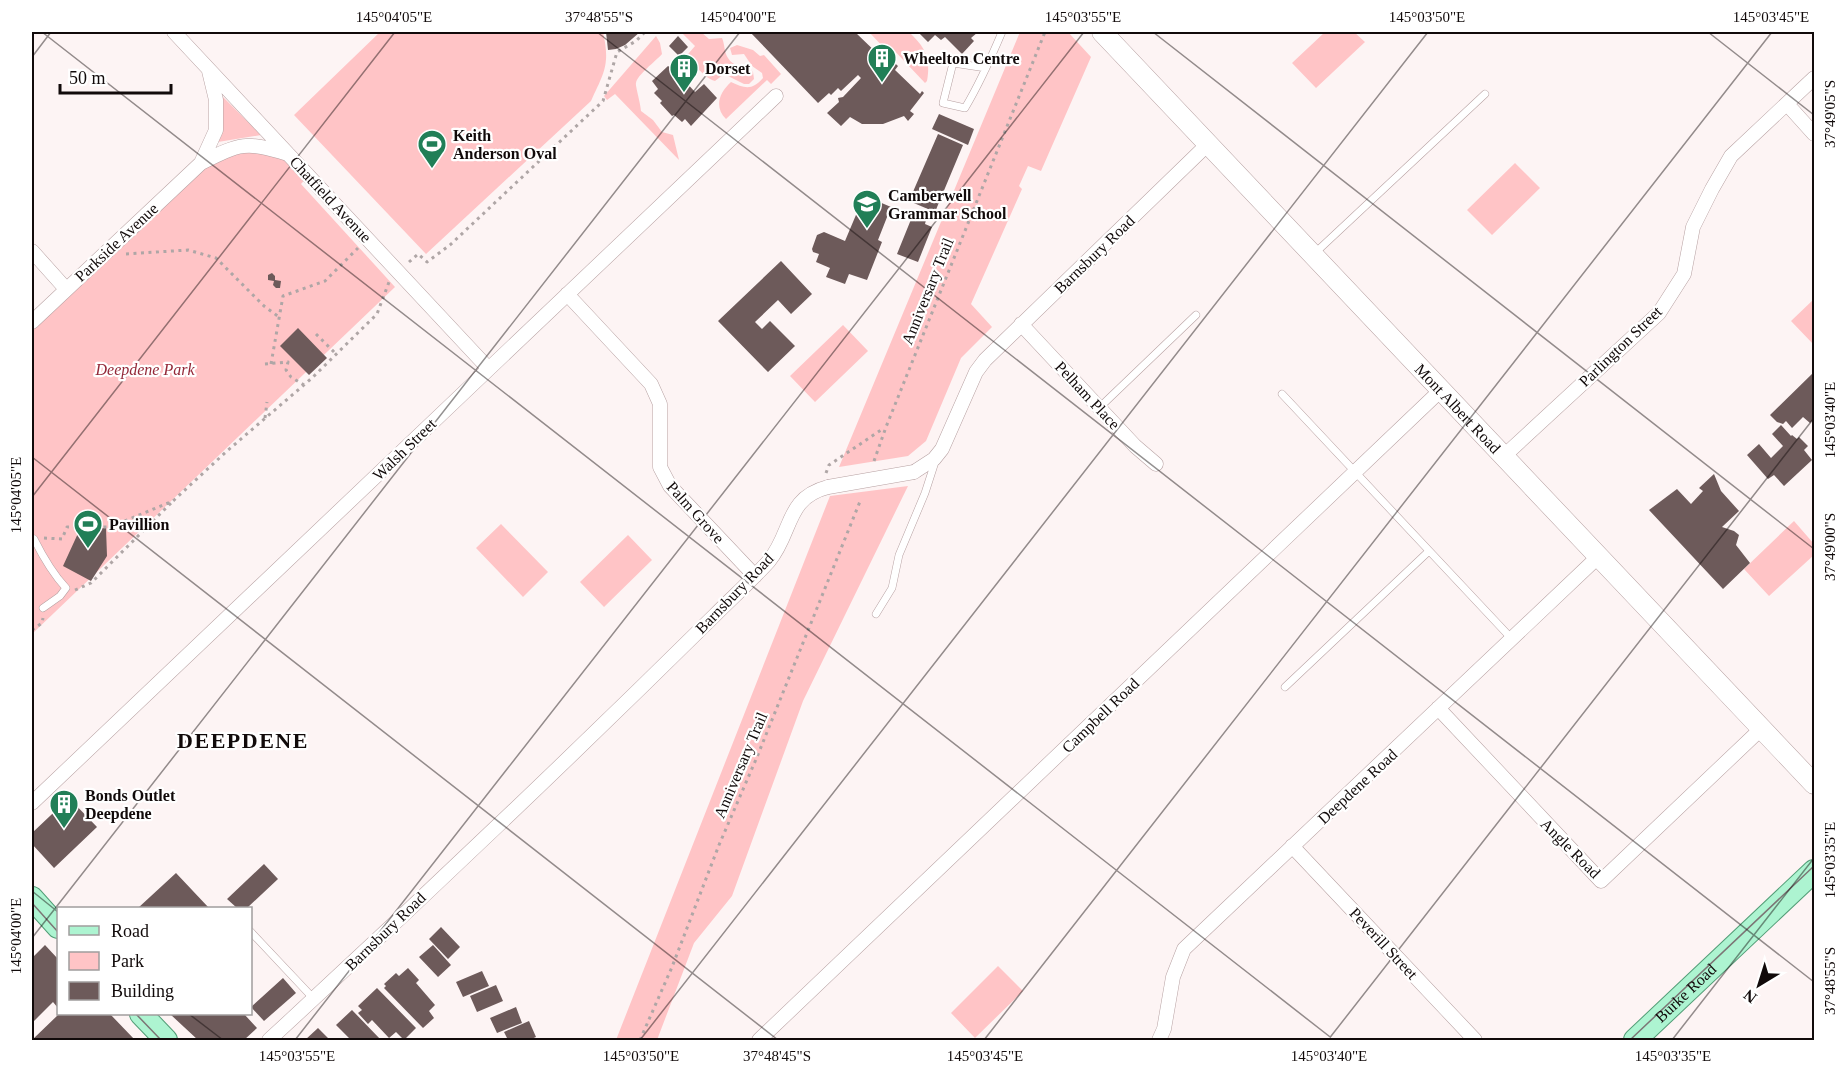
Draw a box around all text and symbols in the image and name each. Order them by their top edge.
text: 145°04'05"E [356,9,432,25]
text: 37°48'55"S [565,9,633,25]
text: 145°04'00"E [700,9,776,25]
text: 145°03'55"E [1045,9,1121,25]
text: 145°03'50"E [1389,9,1465,25]
text: 145°03'45"E [1733,9,1809,25]
building icon: Wheelton Centre [866,42,898,84]
place label: Wheelton Centre [903,50,1020,67]
building icon: Dorset [668,52,700,94]
scale bar [60,57,171,95]
place label: Dorset [705,60,751,77]
text: 50 m [69,68,106,88]
text: 37°49'05"S [1822,80,1838,148]
place label: Keith Anderson Oval [453,127,557,162]
sports icon: Keith Anderson Oval [416,128,448,170]
street label: Chatfield Avenue [286,153,375,246]
place label: Camberwell Grammar School [888,187,1007,222]
school or university icon: Camberwell Grammar School [851,188,883,230]
street label: Parkside Avenue [71,200,161,285]
street label: Barnsbury Road [1051,212,1139,297]
street label: Anniversary Trail [898,235,958,347]
street label: Parlington Street [1576,302,1666,391]
street label: Pelham Place [1052,358,1123,433]
street label: Mont Albert Road [1412,360,1504,457]
park label: Deepdene Park [94,361,195,379]
text: 145°03'40"E [1822,382,1838,458]
street label: Walsh Street [369,415,440,484]
text: 145°04'05"E [8,457,24,533]
street label: Palm Grove [664,478,728,547]
sports icon: Pavillion [72,508,104,550]
text: 37°49'00"S [1822,513,1838,581]
place label: Pavillion [109,516,170,533]
street label: Barnsbury Road [692,550,777,638]
street label: Campbell Road [1058,675,1143,757]
street label: Anniversary Trail [710,709,772,821]
district label: DEEPDENE [177,728,309,753]
street label: Deepdene Road [1314,745,1401,828]
place label: Bonds Outlet Deepdene [85,787,176,823]
building icon: Bonds Outlet Deepdene [48,788,80,830]
street label: Angle Road [1537,815,1604,882]
text: 145°03'35"E [1822,822,1838,898]
street label: Barnsbury Road [342,889,430,974]
text: 145°04'00"E [8,898,24,974]
street label: Peverill Street [1346,904,1421,983]
legend [57,907,252,1015]
text: Road [111,921,149,941]
text: 37°48'55"S [1822,947,1838,1015]
text: Park [111,951,144,971]
north arrow [1729,955,1789,1015]
street label: Burke Road [1652,960,1719,1026]
text: Building [111,981,174,1001]
text: N [1740,986,1760,1007]
text: 145°03'55"E [259,1048,335,1064]
text: 145°03'50"E [603,1048,679,1064]
text: 37°48'45"S [743,1048,811,1064]
text: 145°03'45"E [947,1048,1023,1064]
text: 145°03'40"E [1291,1048,1367,1064]
text: 145°03'35"E [1635,1048,1711,1064]

